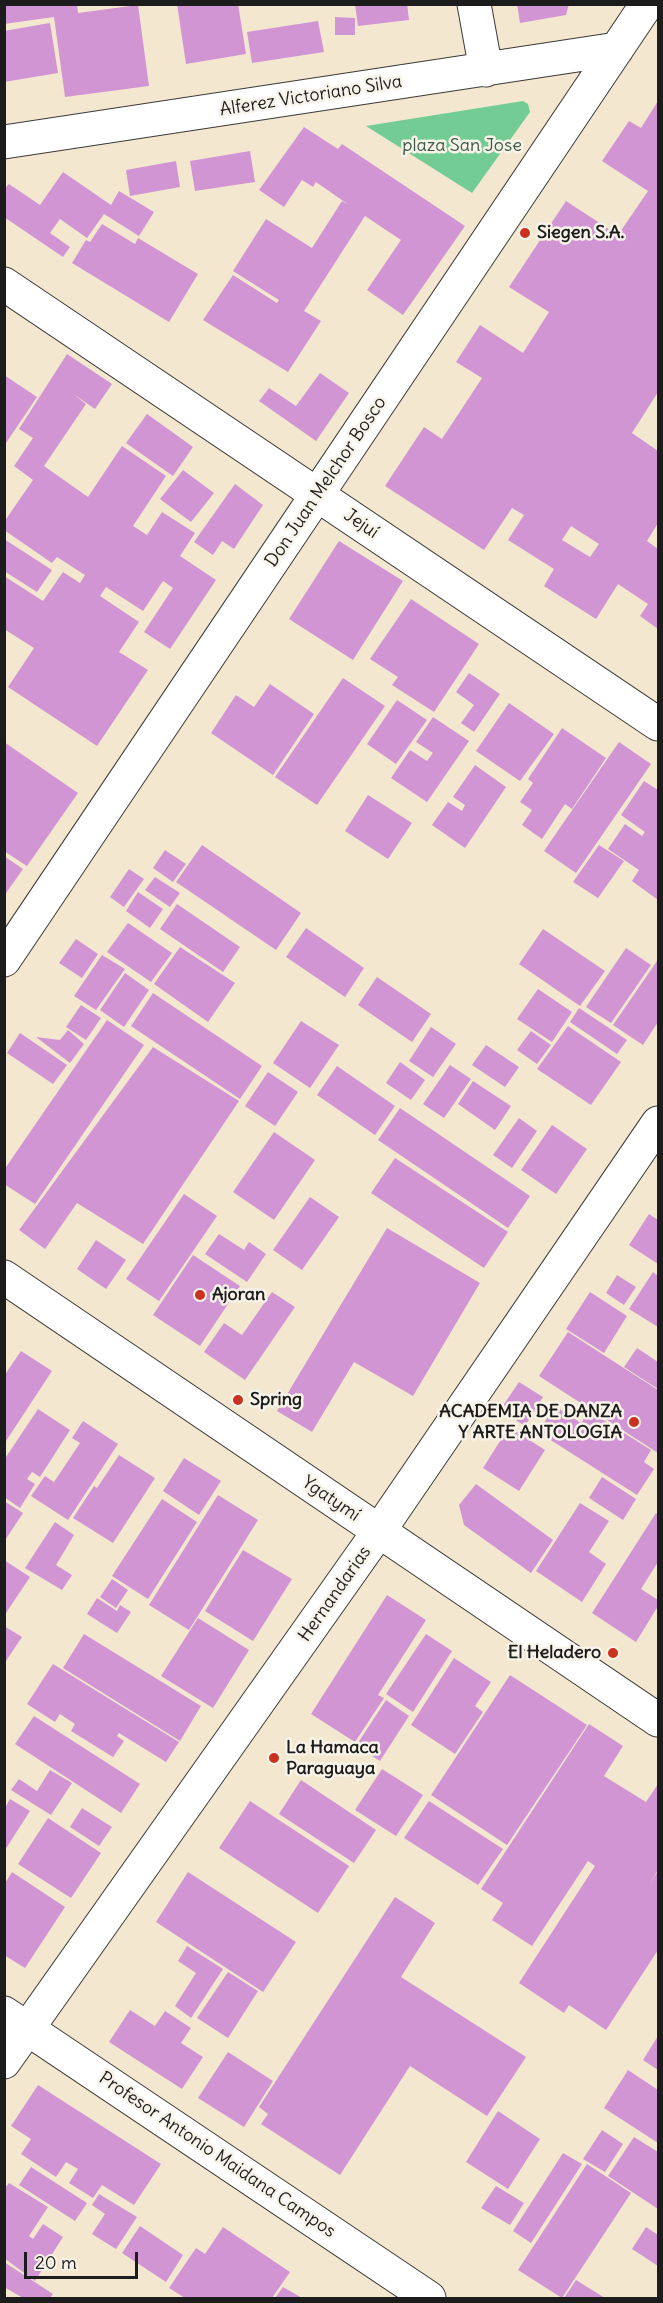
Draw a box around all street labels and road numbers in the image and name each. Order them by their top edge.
street label: Alferez Victoriano Silva [218,71,404,121]
street label: Don Juan Melchor Bosco [261,393,391,571]
street label: Jejuí [339,505,383,543]
street label: Ygatymí [298,1472,364,1526]
street label: Hernandarias [294,1542,376,1646]
street label: Profesor Antonio Maidana Campos [95,2068,339,2242]

